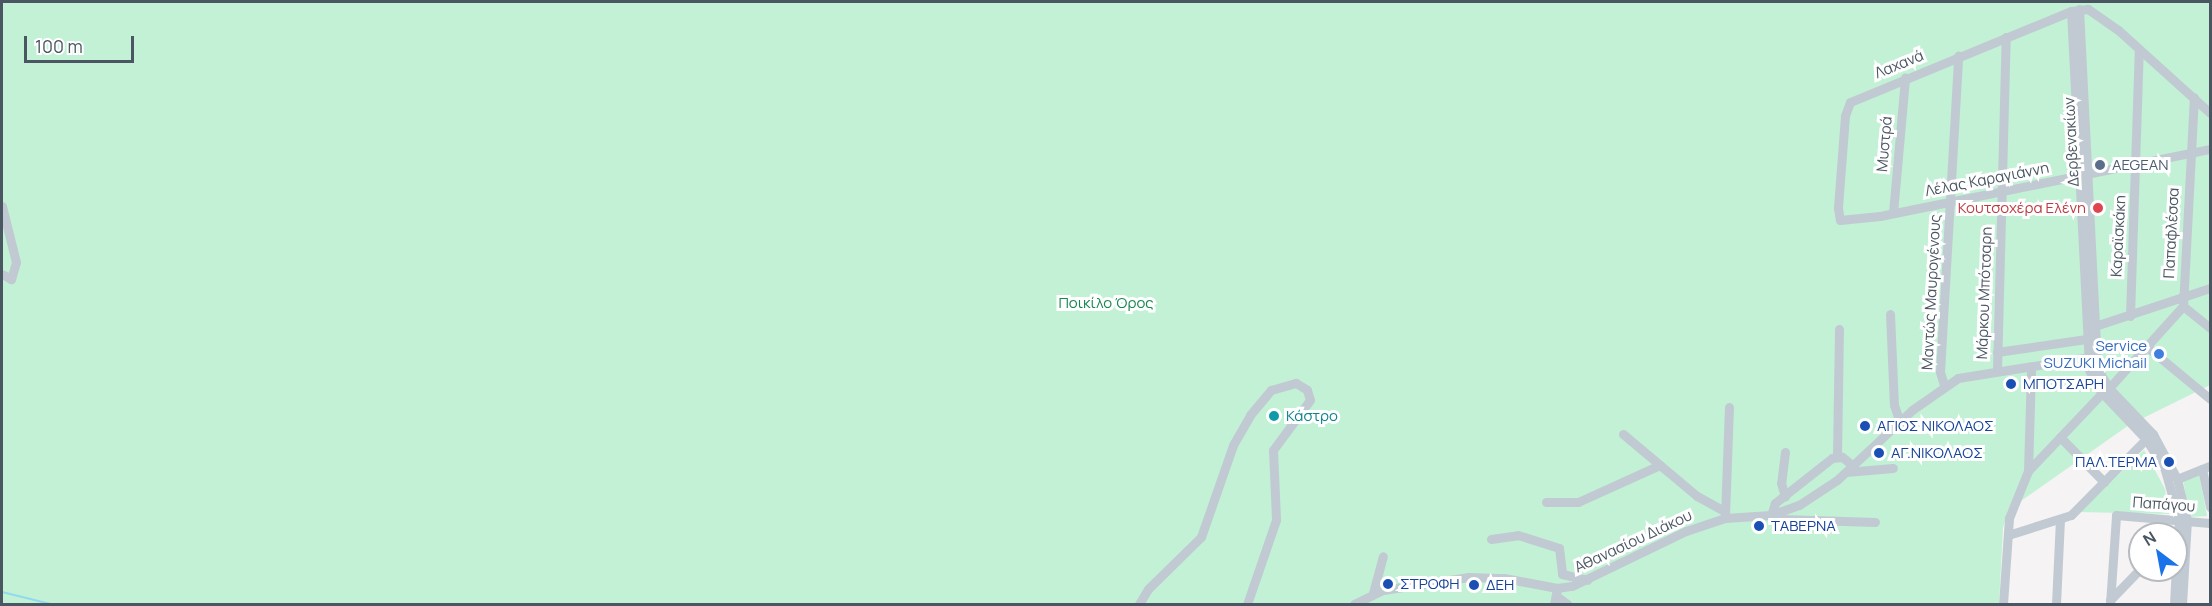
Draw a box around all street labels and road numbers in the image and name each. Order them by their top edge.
street label: Λαχανά [1872,46,1926,82]
street label: Δερβενακίων [2060,97,2082,187]
street label: Μυστρά [1873,115,1895,173]
street label: Λέλας Καραγιάννη [1923,158,2051,200]
street label: Παπαφλέσσα [2160,187,2182,279]
street label: Καραϊσκάκη [2107,195,2129,277]
street label: Μαντώς Μαυρογένους [1918,214,1944,370]
street label: Μάρκου Μπότσαρη [1973,226,1995,360]
street label: Παπάγου [2132,493,2196,515]
street label: Αθανασίου Διάκου [1571,506,1695,576]

